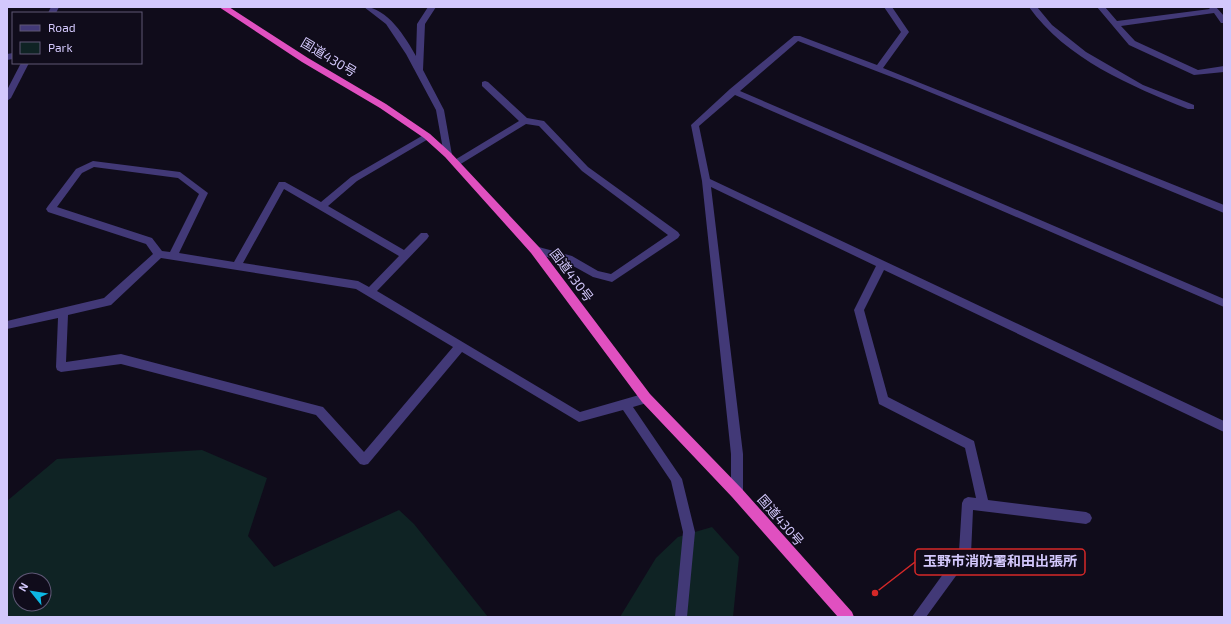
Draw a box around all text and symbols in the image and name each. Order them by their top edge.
legend [12,12,142,64]
text: Road [48,20,76,34]
street label: 国道430号 [298,34,360,80]
text: Park [48,40,73,54]
street label: 国道430号 [547,245,597,305]
street label: 国道430号 [755,491,807,549]
callout: 玉野市消防署和田出張所 [915,549,1085,575]
text: 玉野市消防署和田出張所 [923,552,1077,569]
north arrow [12,572,52,612]
text: N [15,580,31,593]

